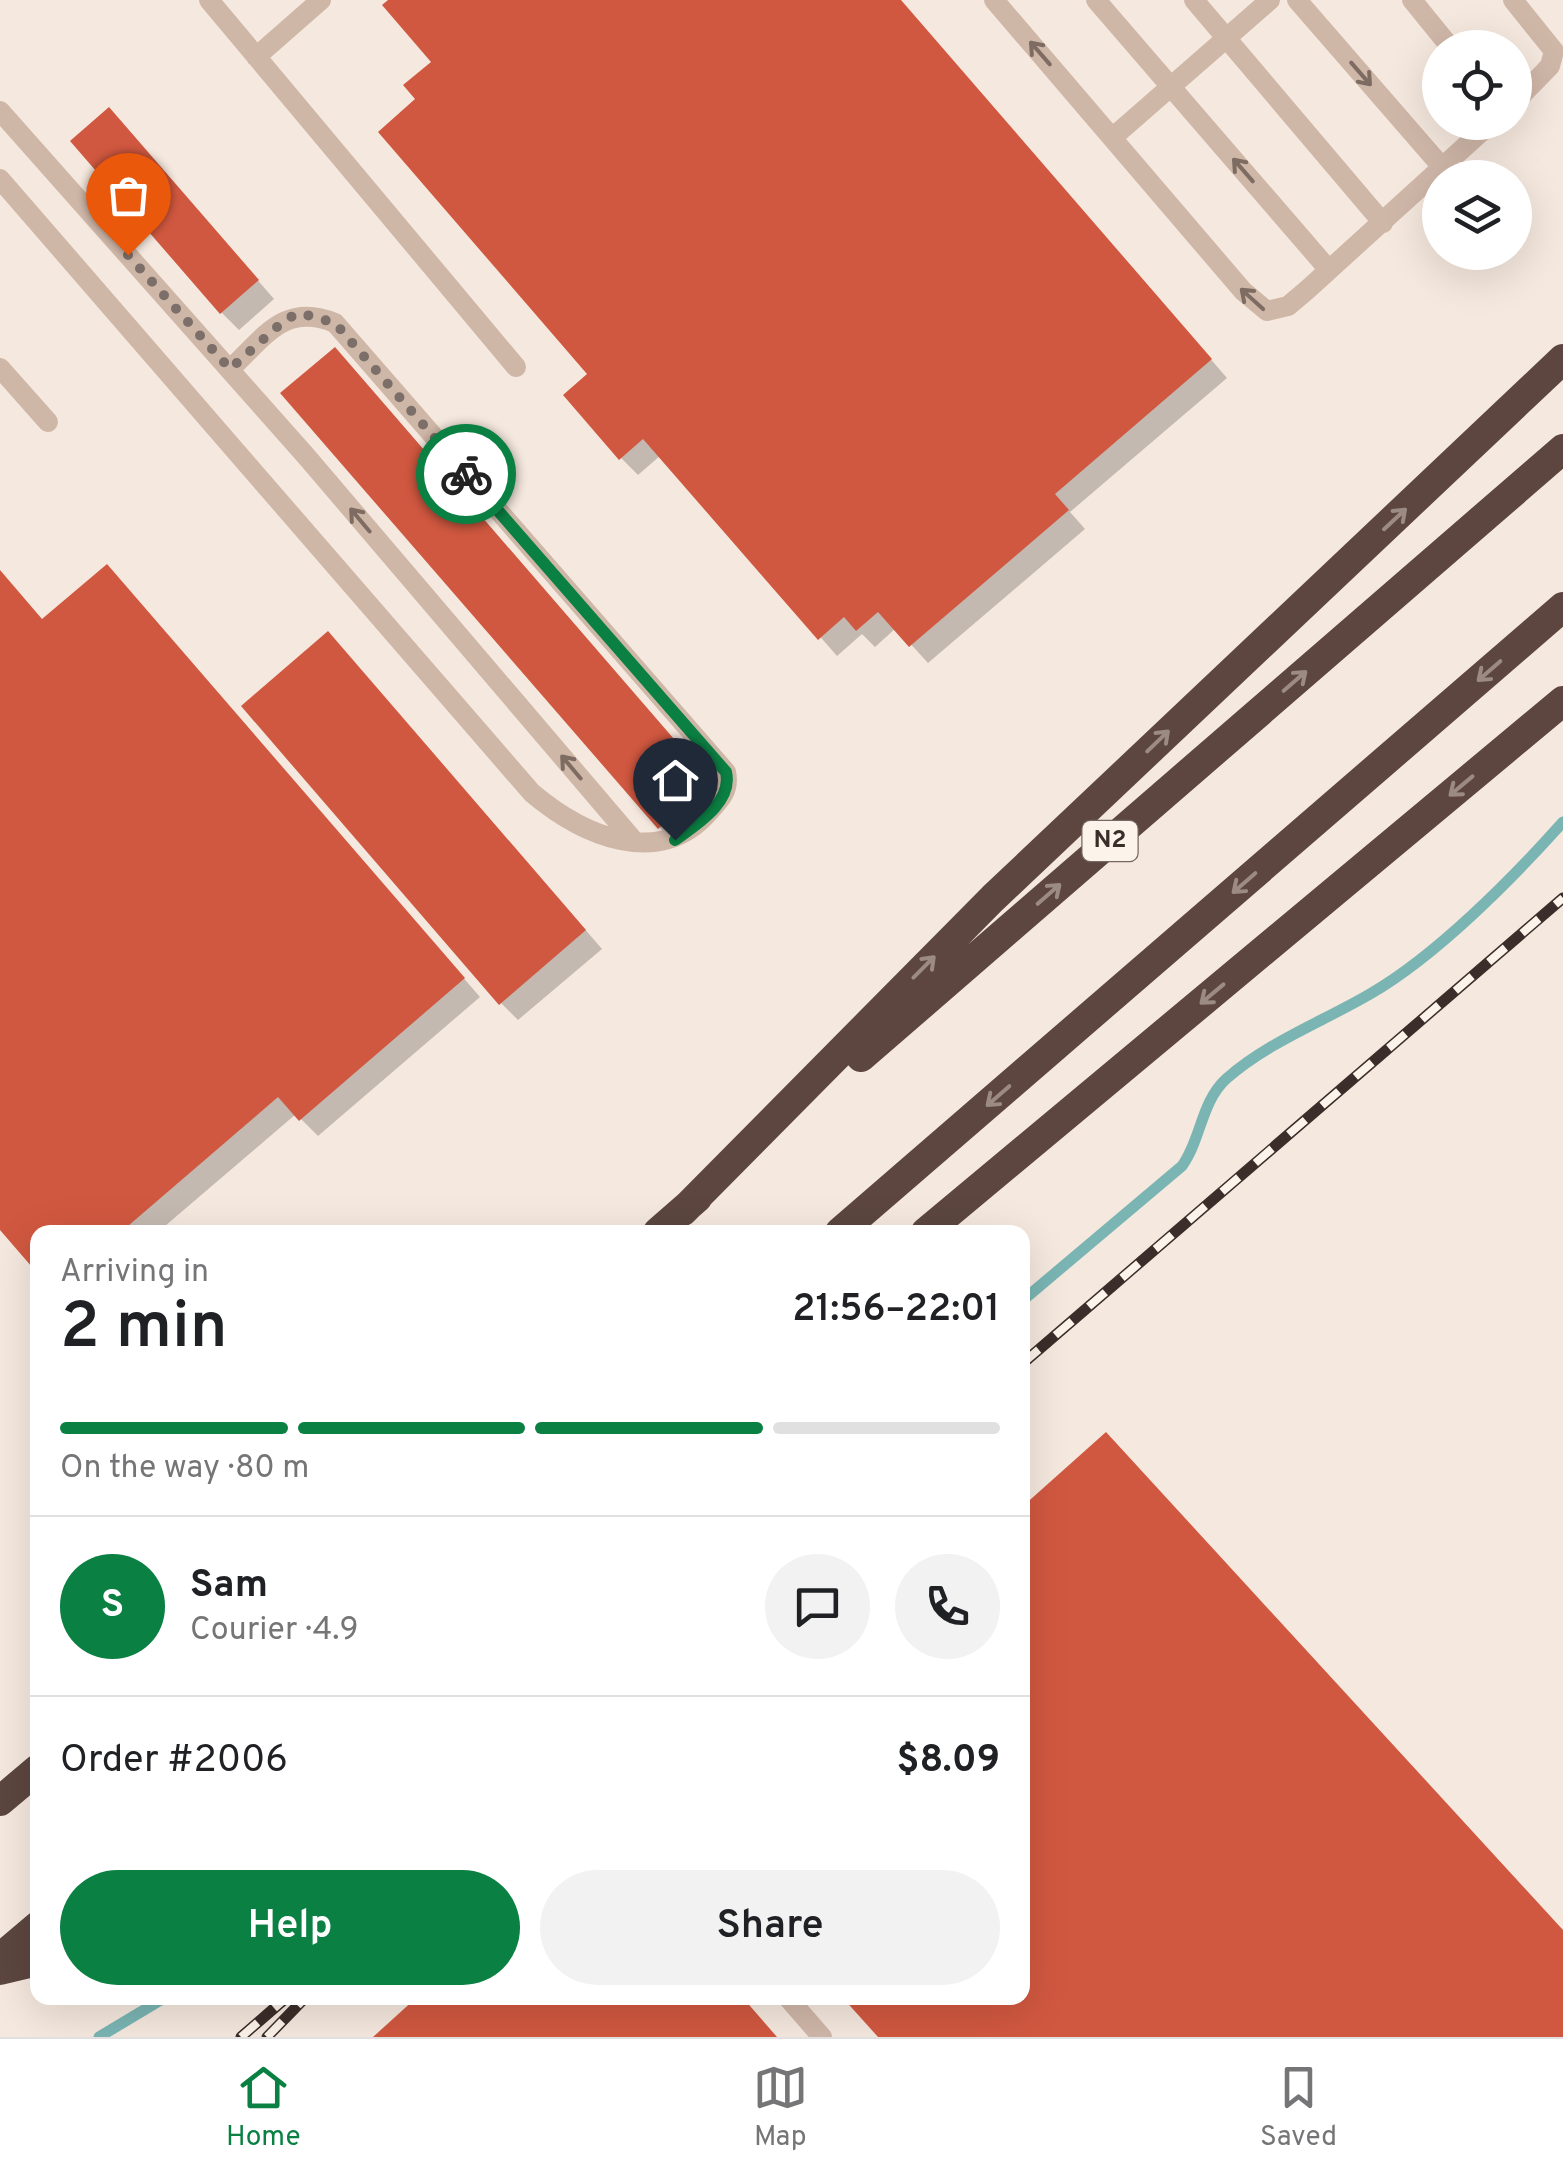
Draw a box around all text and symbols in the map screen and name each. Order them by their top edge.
map controls [1422,30,1532,270]
button: locate [1422,30,1532,140]
one-way arrow [1029,41,1051,67]
one-way arrow [1349,61,1372,86]
pin [86,153,171,256]
one-way arrow [1231,158,1254,183]
button: layers [1422,160,1532,270]
icon: bag [101,168,156,223]
one-way arrow [1240,287,1266,311]
courier [416,424,516,524]
icon: bike [439,447,494,502]
one-way arrow [1382,507,1406,531]
one-way arrow [349,508,372,533]
one-way arrow [1477,659,1503,681]
one-way arrow [1282,670,1307,693]
one-way arrow [1145,730,1170,753]
pin [633,738,718,841]
icon: home [648,753,703,808]
one-way arrow [561,755,583,781]
one-way arrow [1449,774,1475,796]
road number: N2 [1082,821,1138,861]
one-way arrow [1231,872,1257,894]
one-way arrow [1036,882,1061,905]
one-way arrow [912,956,936,980]
one-way arrow [1199,983,1225,1005]
one-way arrow [985,1084,1011,1106]
text: Arriving in [60,1253,209,1293]
text: 21:56–22:01 [792,1286,1000,1335]
text: 2 min [60,1289,228,1371]
text: On the way · 80 m [60,1449,309,1489]
button: chat [765,1554,870,1659]
button: phone [895,1554,1000,1659]
text: Sam [190,1562,268,1611]
text: S [101,1582,124,1631]
text: Courier · 4.9 [190,1611,359,1651]
text: Order #2006 [60,1737,288,1786]
text: $8.09 [896,1737,1000,1786]
button: Help [60,1870,520,1985]
button: Share [540,1870,1000,1985]
tab: Home [226,2060,300,2156]
tab: Map [753,2060,808,2156]
tab: Saved [1260,2060,1337,2156]

